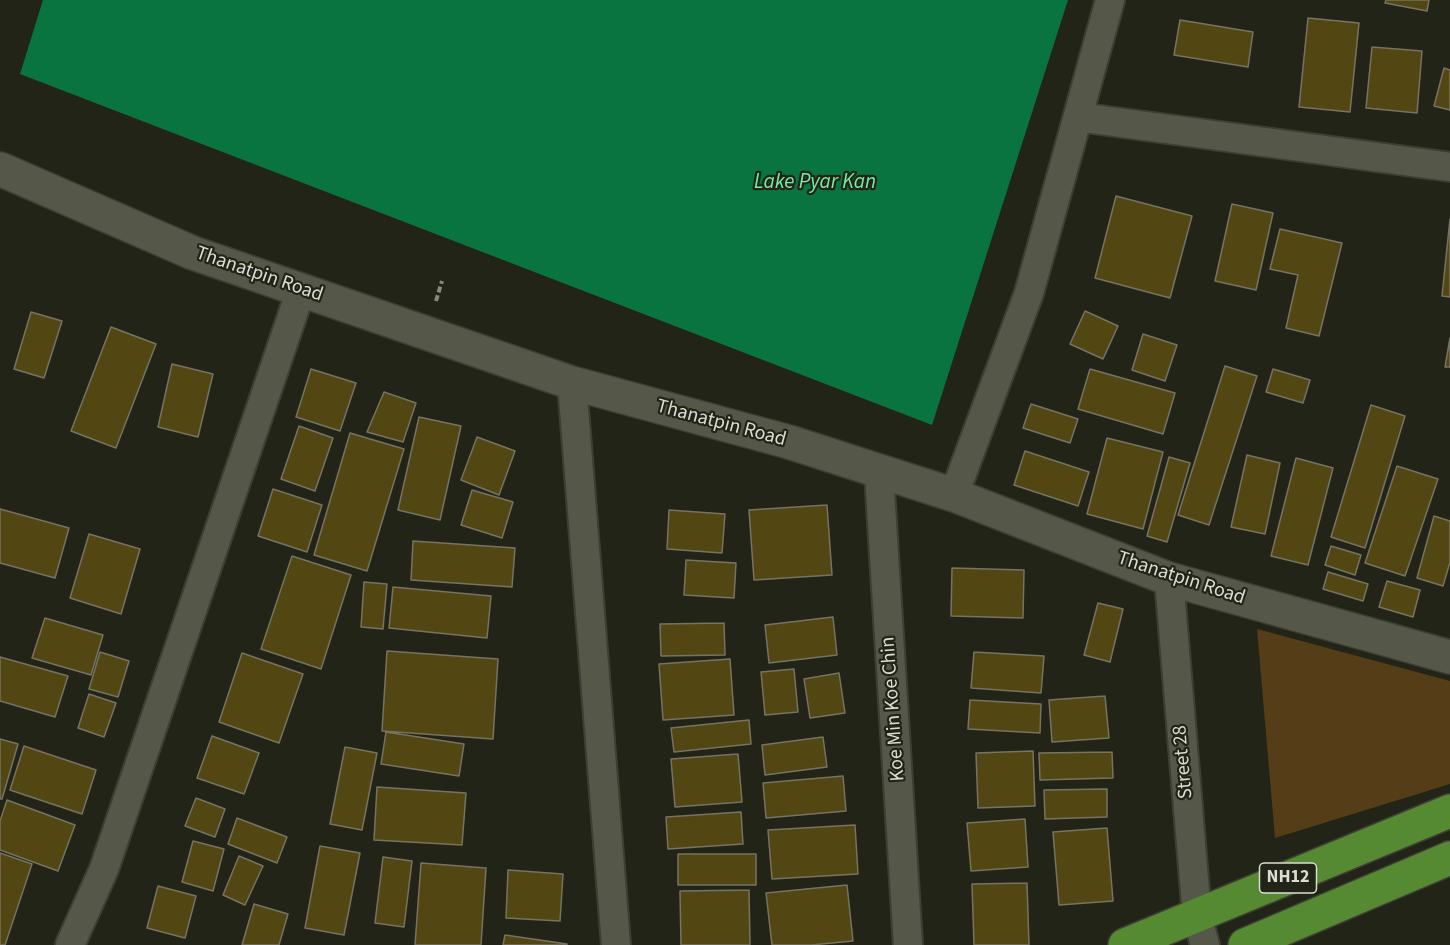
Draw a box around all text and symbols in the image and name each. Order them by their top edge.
water label: Lake Pyar Kan [754,170,876,196]
street label: Thanatpin Road [192,242,326,308]
street label: Thanatpin Road [654,395,788,453]
street label: Thanatpin Road [1114,547,1248,611]
street label: Koe Min Koe Chin [877,636,911,782]
street label: Street 28 [1169,724,1199,800]
road number: NH12 [1260,863,1316,893]

